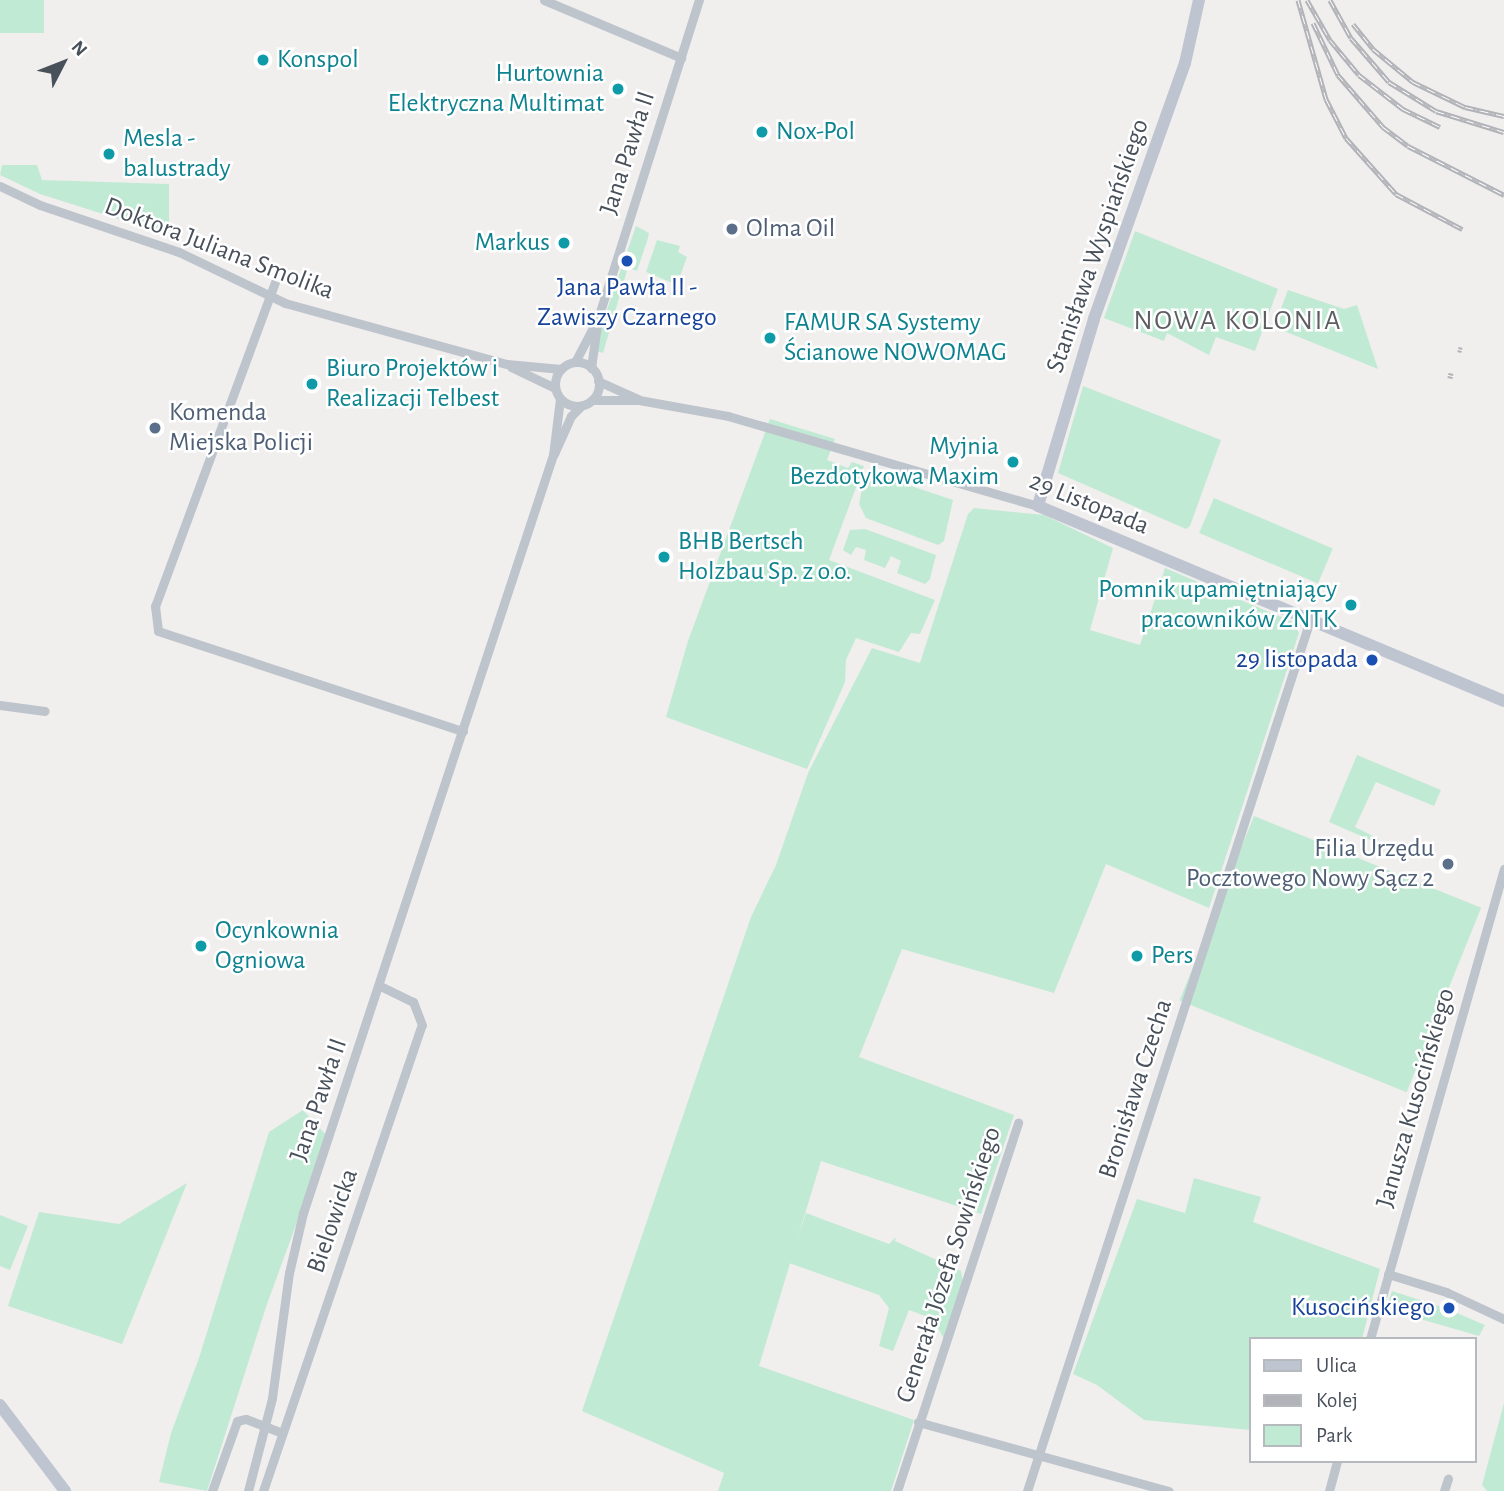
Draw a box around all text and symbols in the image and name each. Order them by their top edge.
north arrow [28,28,98,98]
text: N [67,37,90,60]
place label: Konspol [277,44,359,76]
marker: Konspol [255,52,271,68]
place label: Hurtownia Elektryczna Multimat [388,58,604,119]
marker: Hurtownia Elektryczna Multimat [610,81,626,97]
street label: Jana Pawła II [593,87,663,219]
street label: Stanisława Wyspiańskiego [1040,115,1156,377]
place label: Nox-Pol [776,116,855,148]
place label: Mesla - balustrady [123,123,231,184]
marker: Nox-Pol [754,124,770,140]
marker: Mesla - balustrady [101,146,117,162]
street label: Doktora Juliana Smolika [100,191,338,307]
place label: Olma Oil [746,213,835,245]
marker: Olma Oil [724,221,740,237]
place label: Markus [475,227,550,259]
marker: Markus [556,235,572,251]
marker: Jana Pawła II - Zawiszy Czarnego [619,253,635,269]
place label: Jana Pawła II - Zawiszy Czarnego [537,272,717,334]
district label: NOWA KOLONIA [1135,304,1341,338]
place label: FAMUR SA Systemy Ścianowe NOWOMAG [784,307,1007,368]
marker: FAMUR SA Systemy Ścianowe NOWOMAG [762,330,778,346]
place label: Biuro Projektów i Realizacji Telbest [326,353,499,414]
marker: Biuro Projektów i Realizacji Telbest [304,376,320,392]
place label: Komenda Miejska Policji [169,397,313,458]
marker: Komenda Miejska Policji [147,420,163,436]
place label: Myjnia Bezdotykowa Maxim [789,431,999,492]
marker: Myjnia Bezdotykowa Maxim [1005,454,1021,470]
street label: 29 Listopada [1025,466,1153,542]
place label: BHB Bertsch Holzbau Sp. z o.o. [678,526,851,588]
marker: BHB Bertsch Holzbau Sp. z o.o. [656,549,672,565]
place label: Pomnik upamiętniający pracowników ZNTK [1098,574,1337,636]
marker: Pomnik upamiętniający pracowników ZNTK [1343,597,1359,613]
place label: 29 listopada [1236,644,1358,676]
marker: 29 listopada [1364,652,1380,668]
place label: Filia Urzędu Pocztowego Nowy Sącz 2 [1186,833,1434,894]
marker: Filia Urzędu Pocztowego Nowy Sącz 2 [1440,856,1456,872]
place label: Ocynkownia Ogniowa [215,915,339,976]
marker: Ocynkownia Ogniowa [193,938,209,954]
place label: Pers [1151,940,1193,972]
marker: Pers [1129,948,1145,964]
street label: Janusza Kusocińskiego [1370,985,1462,1211]
street label: Bronisława Czecha [1092,995,1180,1183]
street label: Jana Pawła II [283,1034,355,1166]
street label: Generała Józefa Sowińskiego [890,1123,1008,1407]
street label: Bielowicka [301,1165,365,1277]
place label: Kusocińskiego [1291,1292,1435,1324]
marker: Kusocińskiego [1441,1300,1457,1316]
legend [1248,1337,1476,1463]
text: Ulica [1316,1355,1357,1376]
text: Kolej [1316,1390,1358,1411]
text: Park [1316,1425,1352,1446]

